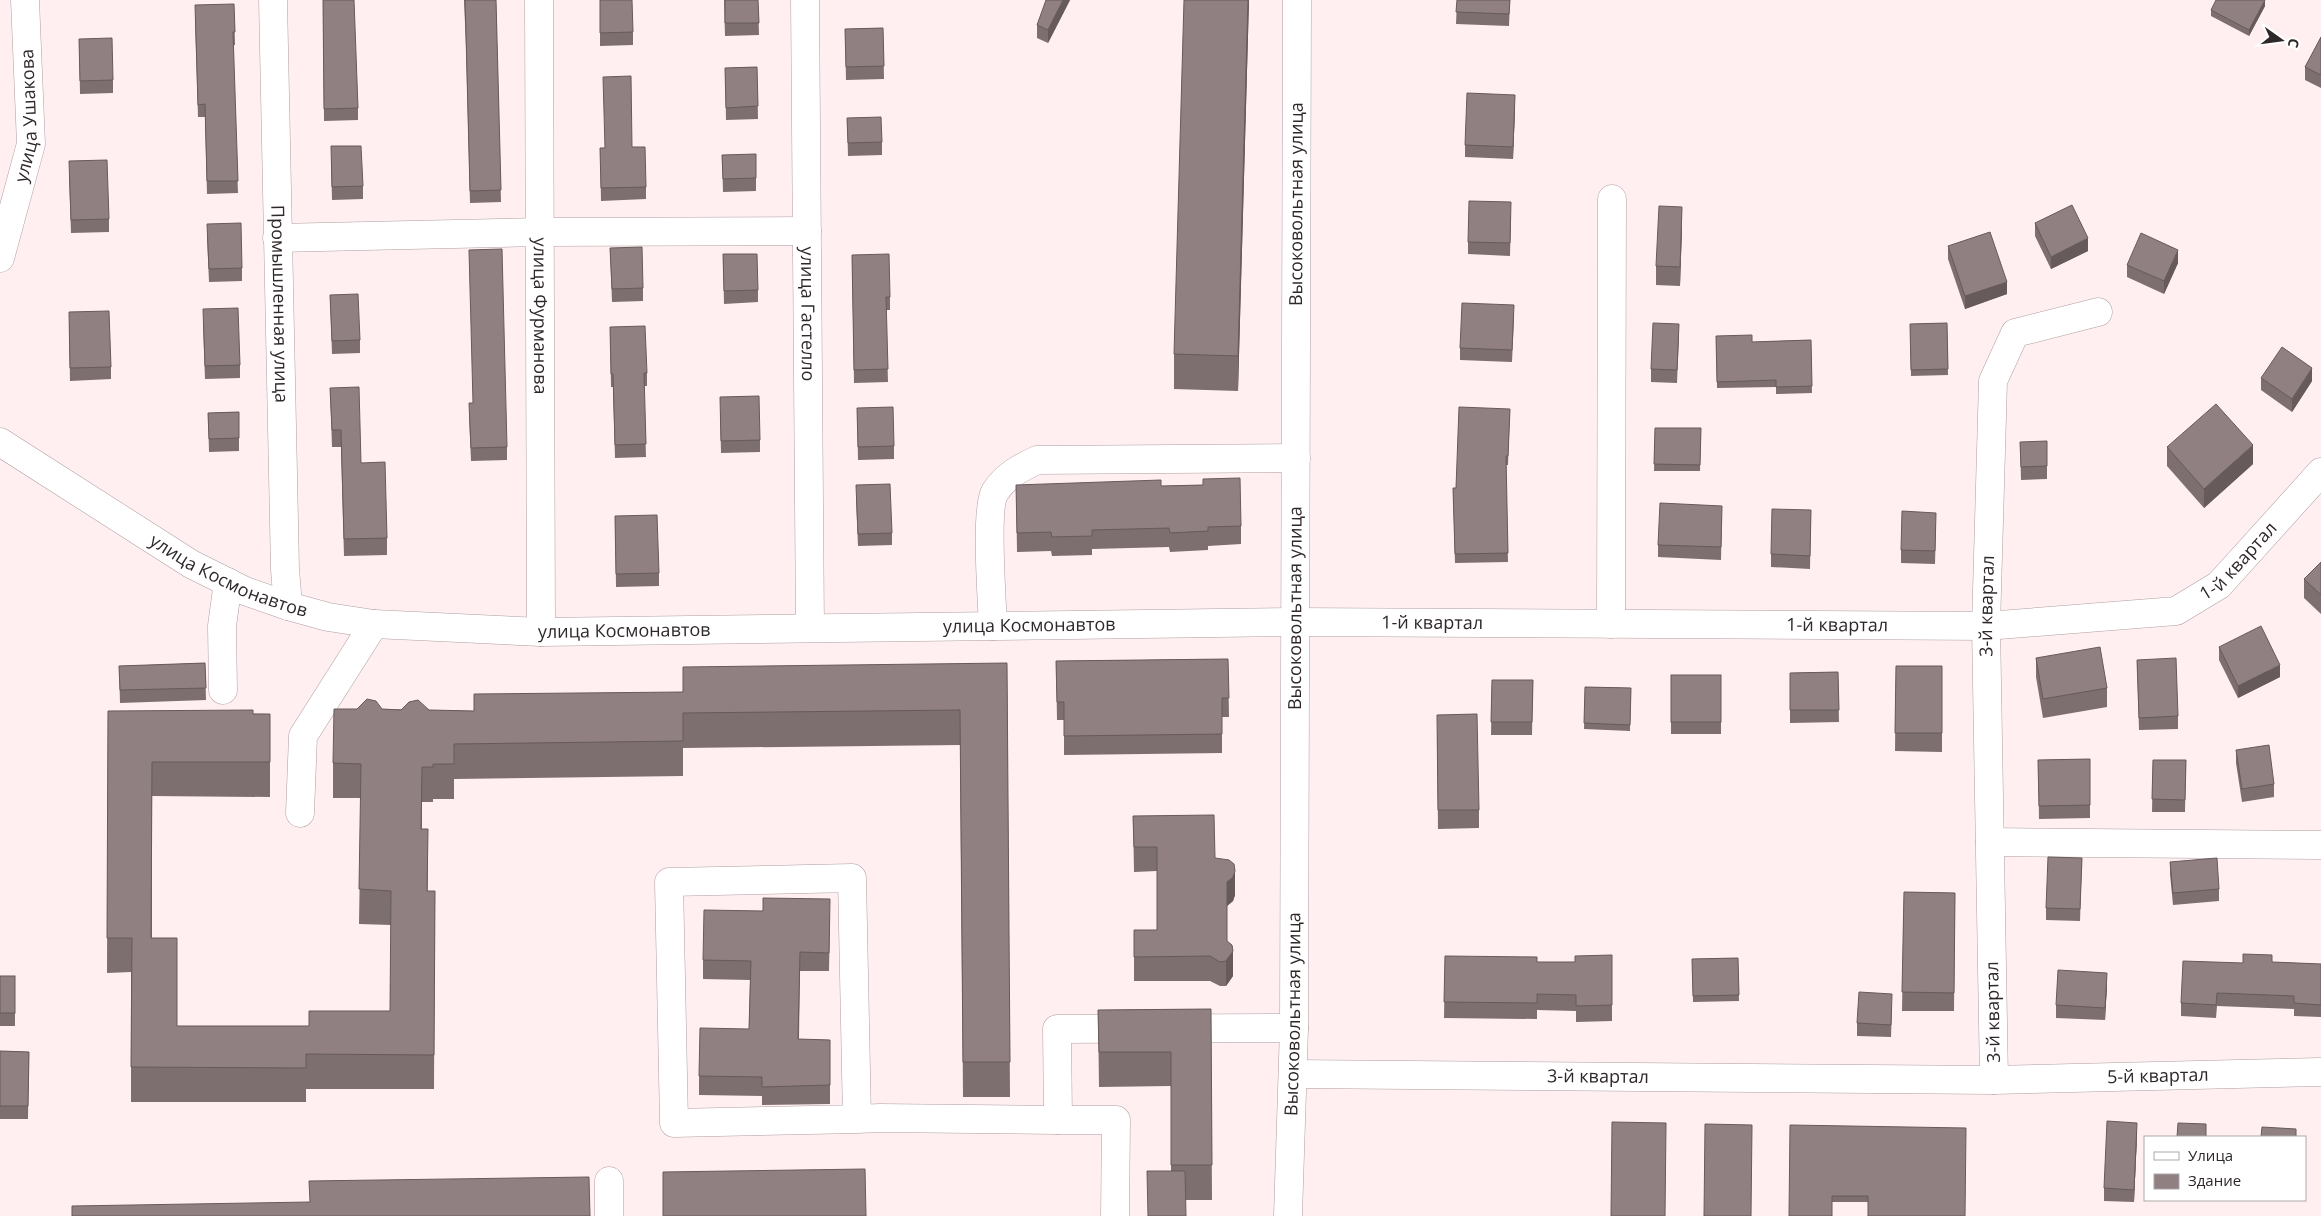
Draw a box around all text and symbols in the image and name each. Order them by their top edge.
north arrow [2256,15,2306,65]
text: С [2284,37,2304,50]
street label: улица Ушакова [8,49,42,185]
street label: Высоковольтная улица [1283,102,1308,306]
street label: Промышленная улица [266,205,294,403]
street label: улица Фурманова [529,237,553,395]
street label: улица Гастелло [796,246,821,381]
street label: Высоковольтная улица [1282,506,1307,710]
street label: 1-й квартал [2195,516,2282,605]
street label: улица Космонавтов [145,528,311,622]
street label: 3-й квартал [1973,555,1999,657]
street label: 1-й квартал [1381,609,1483,634]
street label: улица Космонавтов [943,611,1116,638]
street label: 1-й квартал [1786,612,1888,636]
street label: улица Космонавтов [538,617,711,643]
street label: Высоковольтная улица [1278,912,1305,1116]
street label: 3-й квартал [1979,961,2005,1063]
street label: 5-й квартал [2107,1062,2209,1088]
street label: 3-й квартал [1547,1063,1649,1088]
legend [2144,1136,2306,1201]
text: Улица [2188,1145,2233,1165]
text: Здание [2188,1170,2241,1190]

